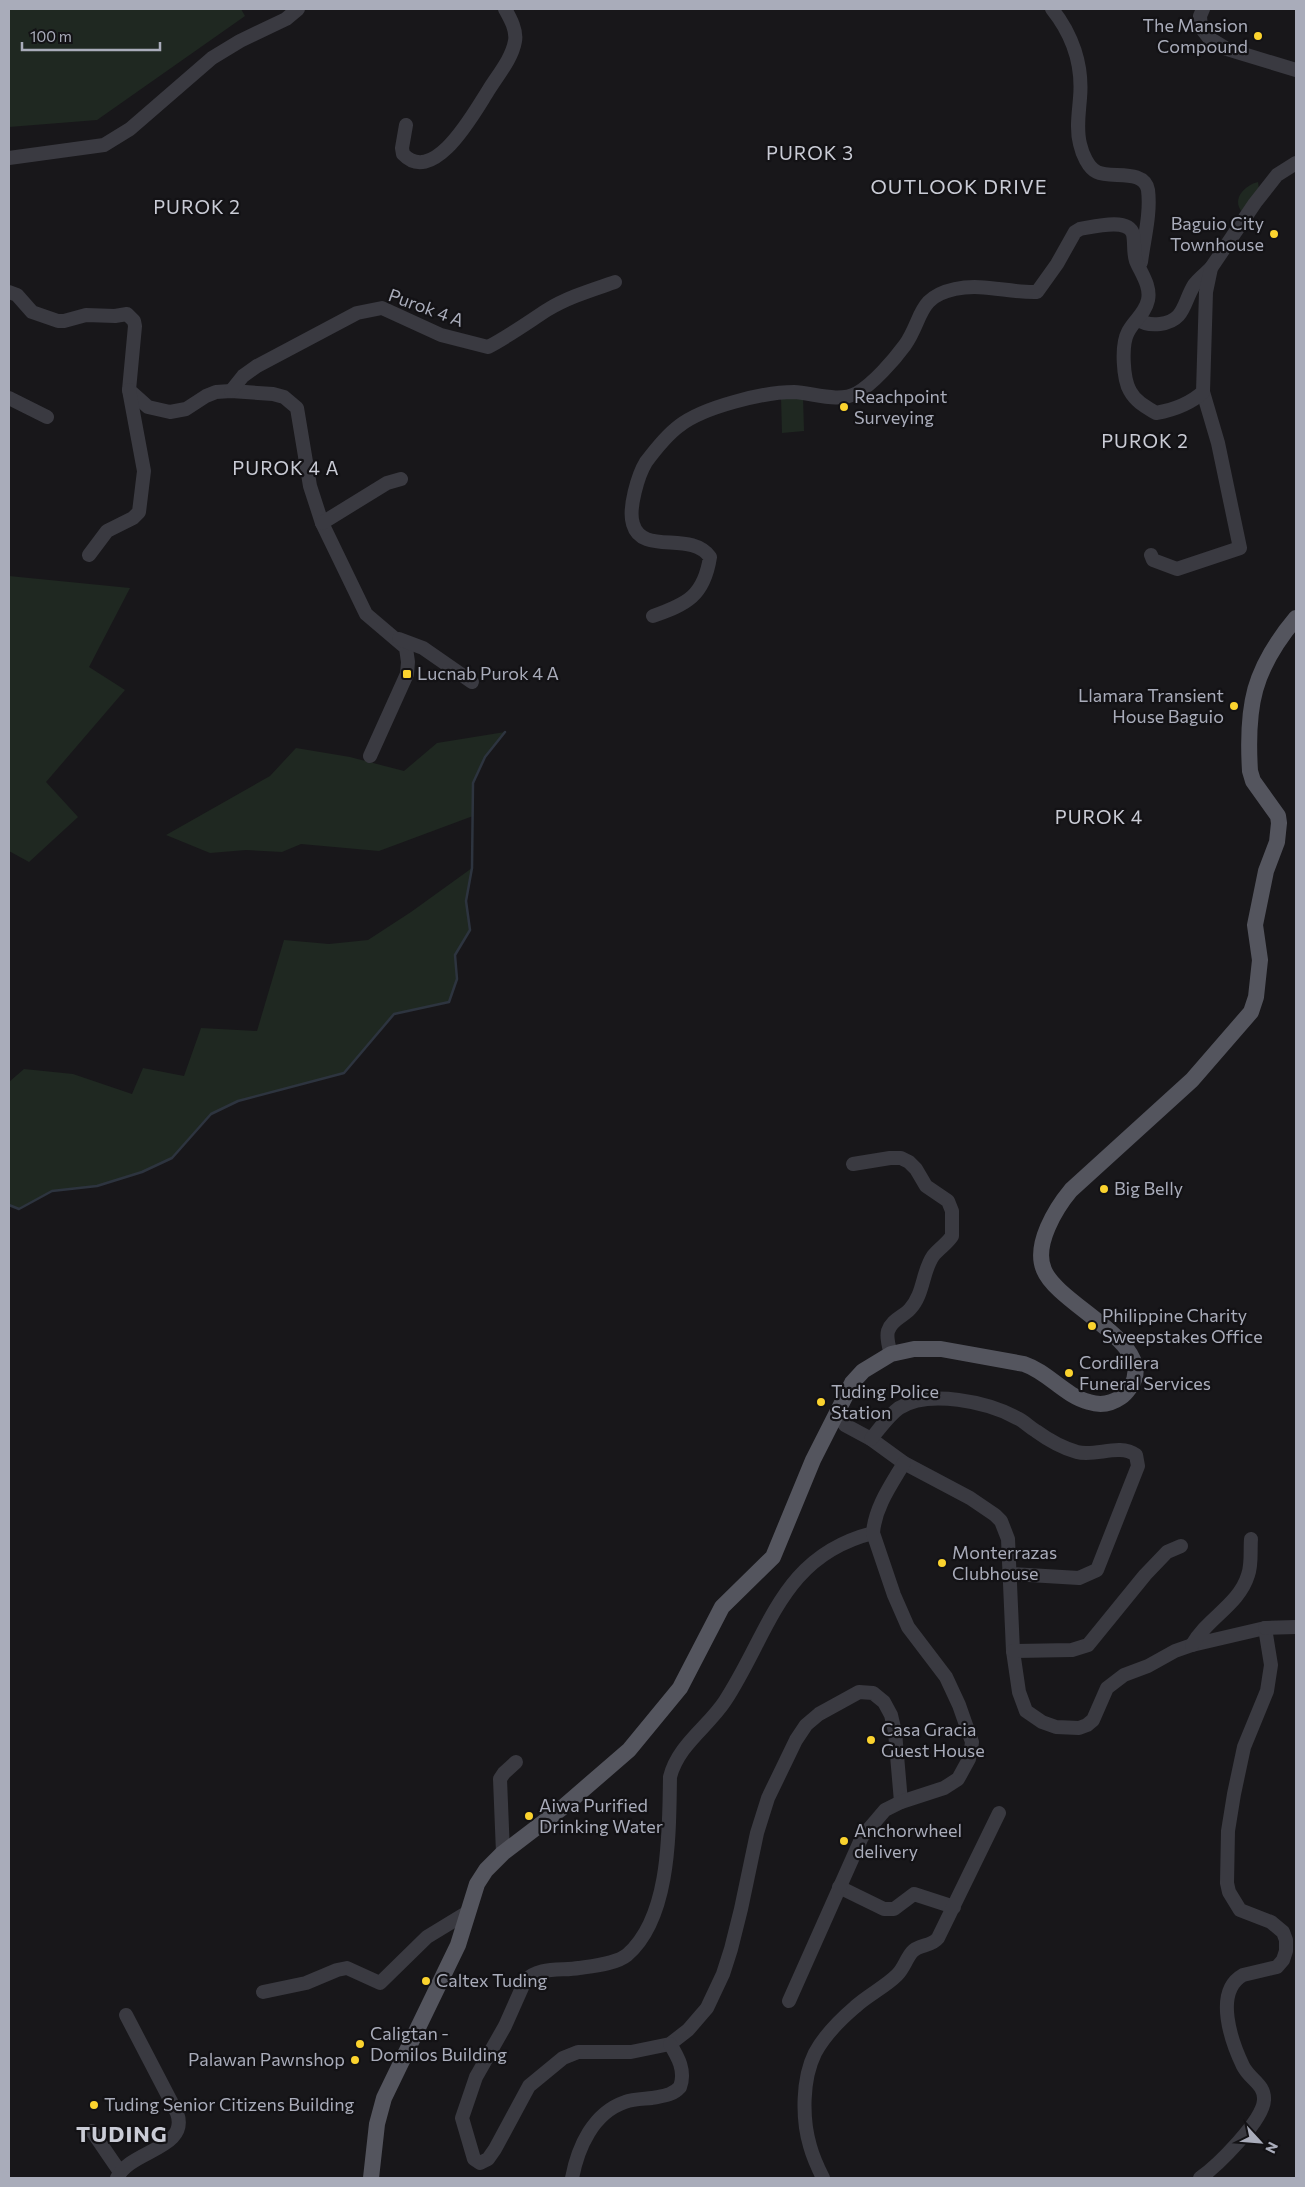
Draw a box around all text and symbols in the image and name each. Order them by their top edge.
place label: The Mansion Compound [1143,14,1248,57]
scale bar [22,20,160,52]
text: 100 m [30,27,72,45]
marker: The Mansion Compound [1252,30,1264,42]
district label: PUROK 3 [766,141,854,164]
district label: OUTLOOK DRIVE [870,174,1048,198]
district label: PUROK 2 [153,195,241,218]
place label: Baguio City Townhouse [1170,212,1264,255]
marker: Baguio City Townhouse [1268,228,1280,240]
street label: Purok 4 A [386,283,467,331]
place label: Reachpoint Surveying [854,385,947,428]
marker: Reachpoint Surveying [838,401,850,413]
district label: PUROK 2 [1101,429,1189,452]
district label: PUROK 4 A [232,456,340,479]
place label: Lucnab Purok 4 A [417,662,559,684]
marker: Lucnab Purok 4 A [401,668,413,680]
place label: Llamara Transient House Baguio [1078,684,1224,727]
marker: Llamara Transient House Baguio [1228,700,1240,712]
district label: PUROK 4 [1055,805,1143,828]
place label: Big Belly [1114,1177,1183,1199]
marker: Big Belly [1098,1183,1110,1195]
place label: Philippine Charity Sweepstakes Office [1102,1304,1263,1347]
marker: Philippine Charity Sweepstakes Office [1086,1320,1098,1332]
place label: Cordillera Funeral Services [1079,1351,1211,1394]
marker: Cordillera Funeral Services [1063,1367,1075,1379]
place label: Tuding Police Station [831,1380,939,1423]
marker: Tuding Police Station [815,1396,827,1408]
place label: Monterrazas Clubhouse [952,1541,1057,1584]
marker: Monterrazas Clubhouse [936,1557,948,1569]
place label: Casa Gracia Guest House [881,1718,985,1761]
marker: Casa Gracia Guest House [865,1734,877,1746]
place label: Aiwa Purified Drinking Water [539,1794,663,1837]
marker: Aiwa Purified Drinking Water [523,1810,535,1822]
place label: Anchorwheel delivery [854,1819,962,1862]
marker: Anchorwheel delivery [838,1835,850,1847]
place label: Caltex Tuding [436,1969,548,1991]
marker: Caltex Tuding [420,1975,432,1987]
place label: Caligtan - Domilos Building [370,2022,507,2065]
marker: Caligtan - Domilos Building [354,2038,366,2050]
place label: Palawan Pawnshop [188,2048,345,2070]
marker: Palawan Pawnshop [349,2054,361,2066]
place label: Tuding Senior Citizens Building [104,2093,355,2115]
marker: Tuding Senior Citizens Building [88,2099,100,2111]
north arrow [1235,2117,1285,2167]
district label: TUDING [76,2120,168,2147]
text: N [1262,2139,1282,2156]

